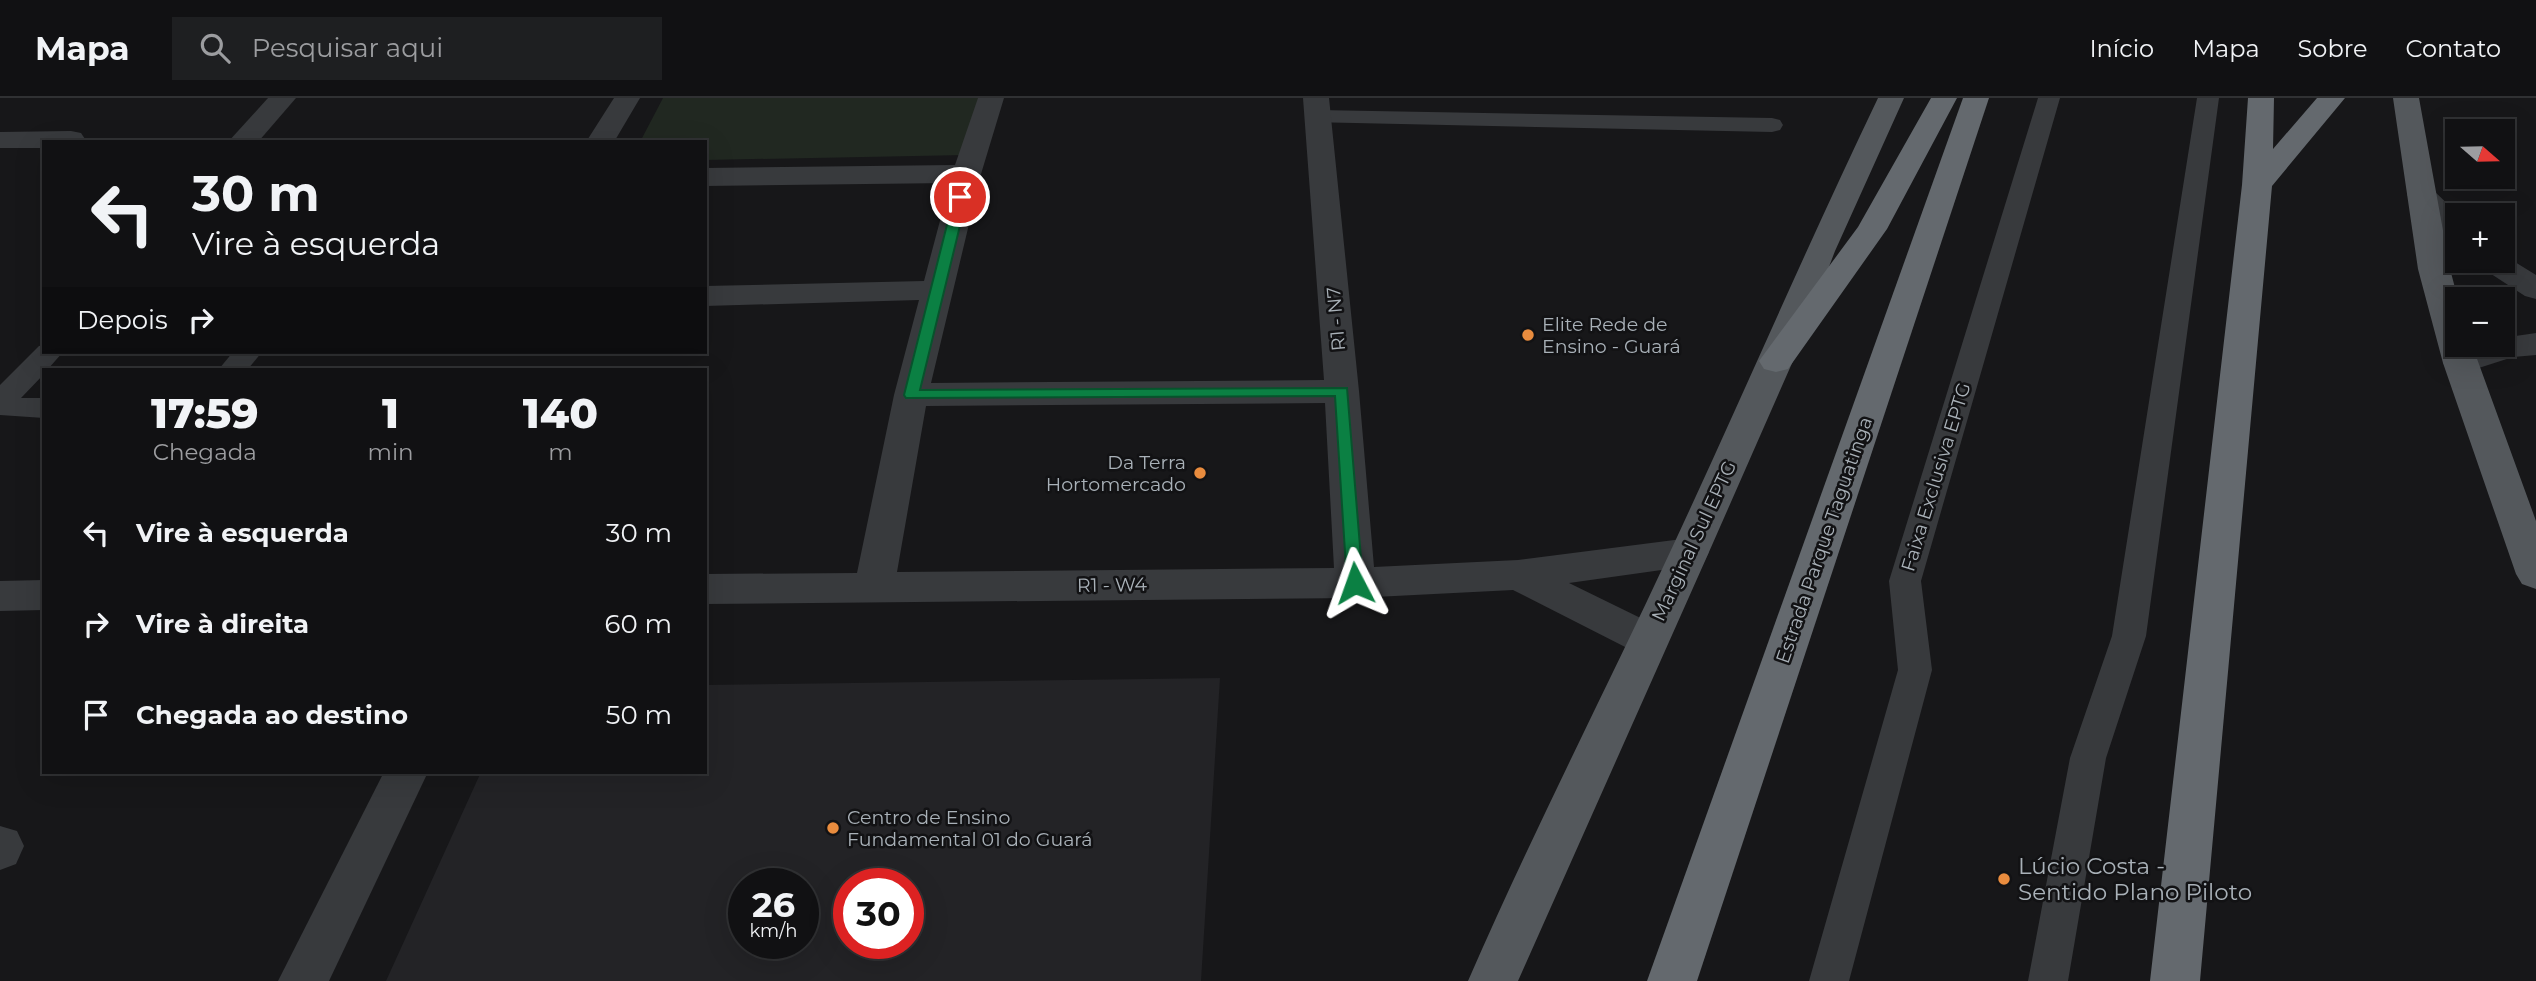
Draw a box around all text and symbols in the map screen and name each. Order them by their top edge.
search box [172,17,662,80]
text: Mapa [35,28,130,68]
icon: search [196,29,234,67]
text: Pesquisar aqui [252,32,443,64]
text: Início [2089,34,2154,63]
text: Mapa [2192,34,2260,63]
text: Sobre [2298,34,2367,63]
text: Contato [2405,34,2501,63]
north arrow [2445,119,2515,189]
map controls [2445,119,2515,357]
text: 30 m [192,164,320,223]
pin [930,167,990,227]
icon: left [77,168,168,259]
icon: arrive [941,178,979,216]
button: + [2445,203,2515,273]
text: Vire à esquerda [192,224,440,263]
street label: R1 - N7 [1322,286,1350,352]
button: − [2445,287,2515,357]
icon: right [182,301,220,339]
text: Depois [77,304,168,336]
place label: Elite Rede de Ensino - Guará [1542,313,1681,358]
marker: Elite Rede de Ensino - Guará [1520,327,1536,343]
street label: Faixa Exclusiva EPTG [1896,380,1976,574]
text: 17:59 [151,387,258,439]
text: 1 [382,387,399,439]
text: 140 [523,387,598,439]
street label: Estrada Parque Taguatinga [1771,414,1877,666]
text: Chegada [153,438,257,466]
text: min [368,438,414,466]
text: m [548,438,573,466]
place label: Da Terra Hortomercado [1046,451,1186,496]
street label: Marginal Sul EPTG [1647,457,1741,625]
marker: Da Terra Hortomercado [1192,465,1208,481]
icon: left [77,514,115,552]
text: Vire à esquerda [136,517,349,549]
text: 30 m [606,517,672,549]
position arrow [1318,546,1392,620]
street label: R1 - W4 [1077,573,1148,597]
icon: right [77,605,115,643]
text: Vire à direita [136,608,309,640]
text: 60 m [605,608,672,640]
icon: arrive [77,696,115,734]
text: Chegada ao destino [136,699,408,731]
text: 50 m [606,699,672,731]
place label: Centro de Ensino Fundamental 01 do Guará [847,806,1092,851]
marker: Centro de Ensino Fundamental 01 do Guará [825,820,841,836]
place label: Lúcio Costa - Sentido Plano Piloto [2018,852,2252,906]
speed limit sign: 30 [833,868,924,959]
marker: Lúcio Costa - Sentido Plano Piloto [1996,871,2012,887]
text: 26 [752,883,795,926]
text: km/h [749,920,798,942]

